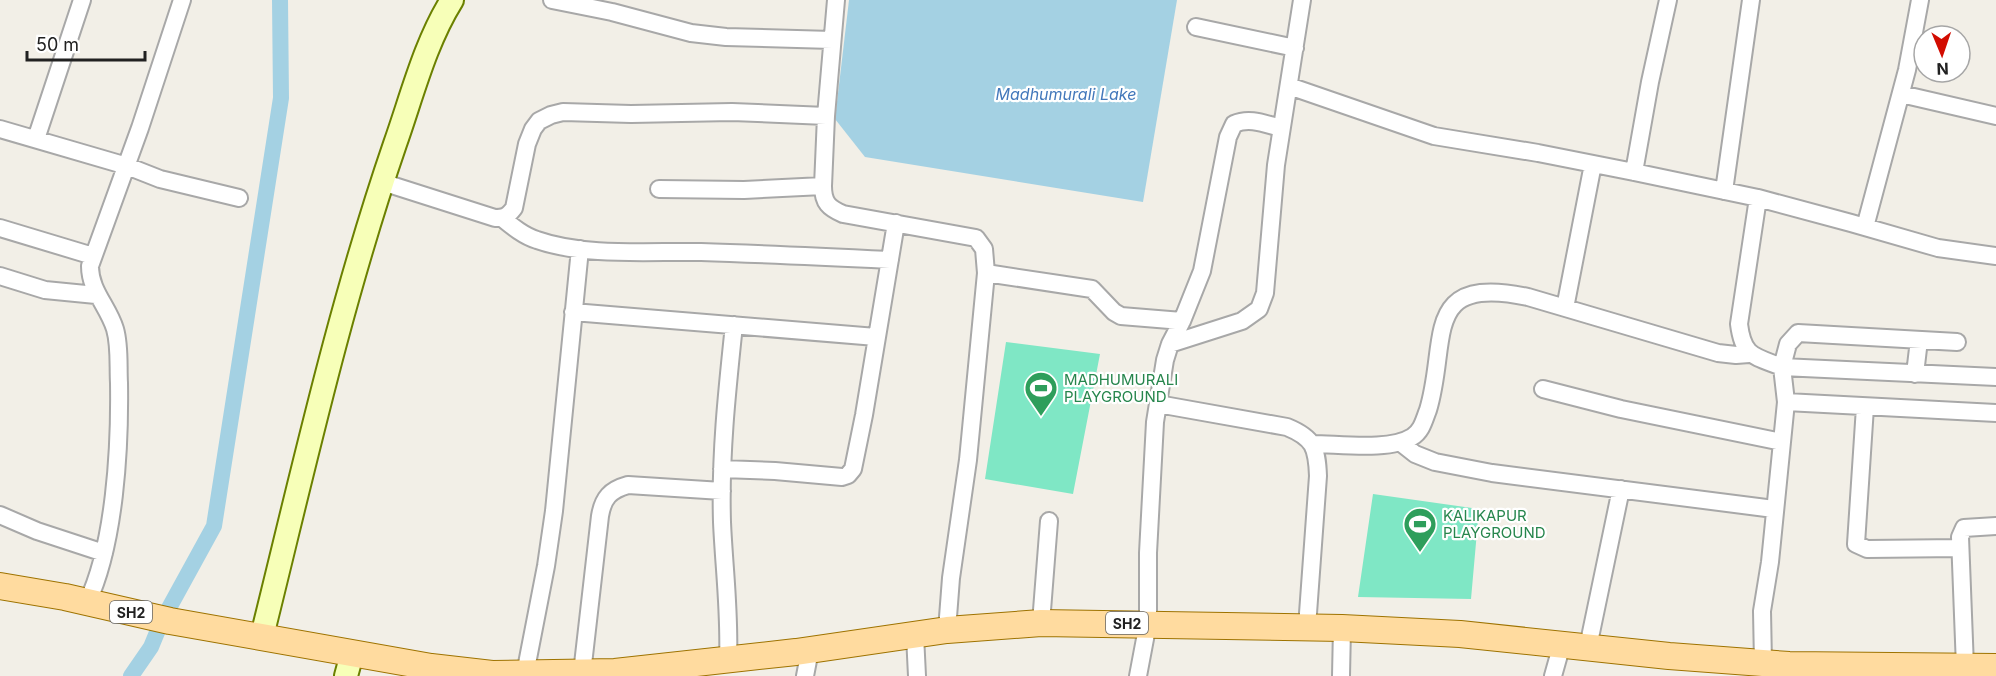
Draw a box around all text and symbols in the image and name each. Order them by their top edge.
scale bar [27,24,146,62]
north arrow [1912,24,1972,84]
text: 50 m [36,34,79,55]
text: N [1936,59,1949,79]
water label: Madhumurali Lake [996,84,1136,104]
sports icon: MADHUMURALI PLAYGROUND [1023,370,1059,417]
place label: MADHUMURALI PLAYGROUND [1064,370,1178,406]
sports icon: KALIKAPUR PLAYGROUND [1402,506,1438,553]
place label: KALIKAPUR PLAYGROUND [1443,506,1546,542]
road number: SH2 [110,601,152,623]
road number: SH2 [1106,612,1148,634]

